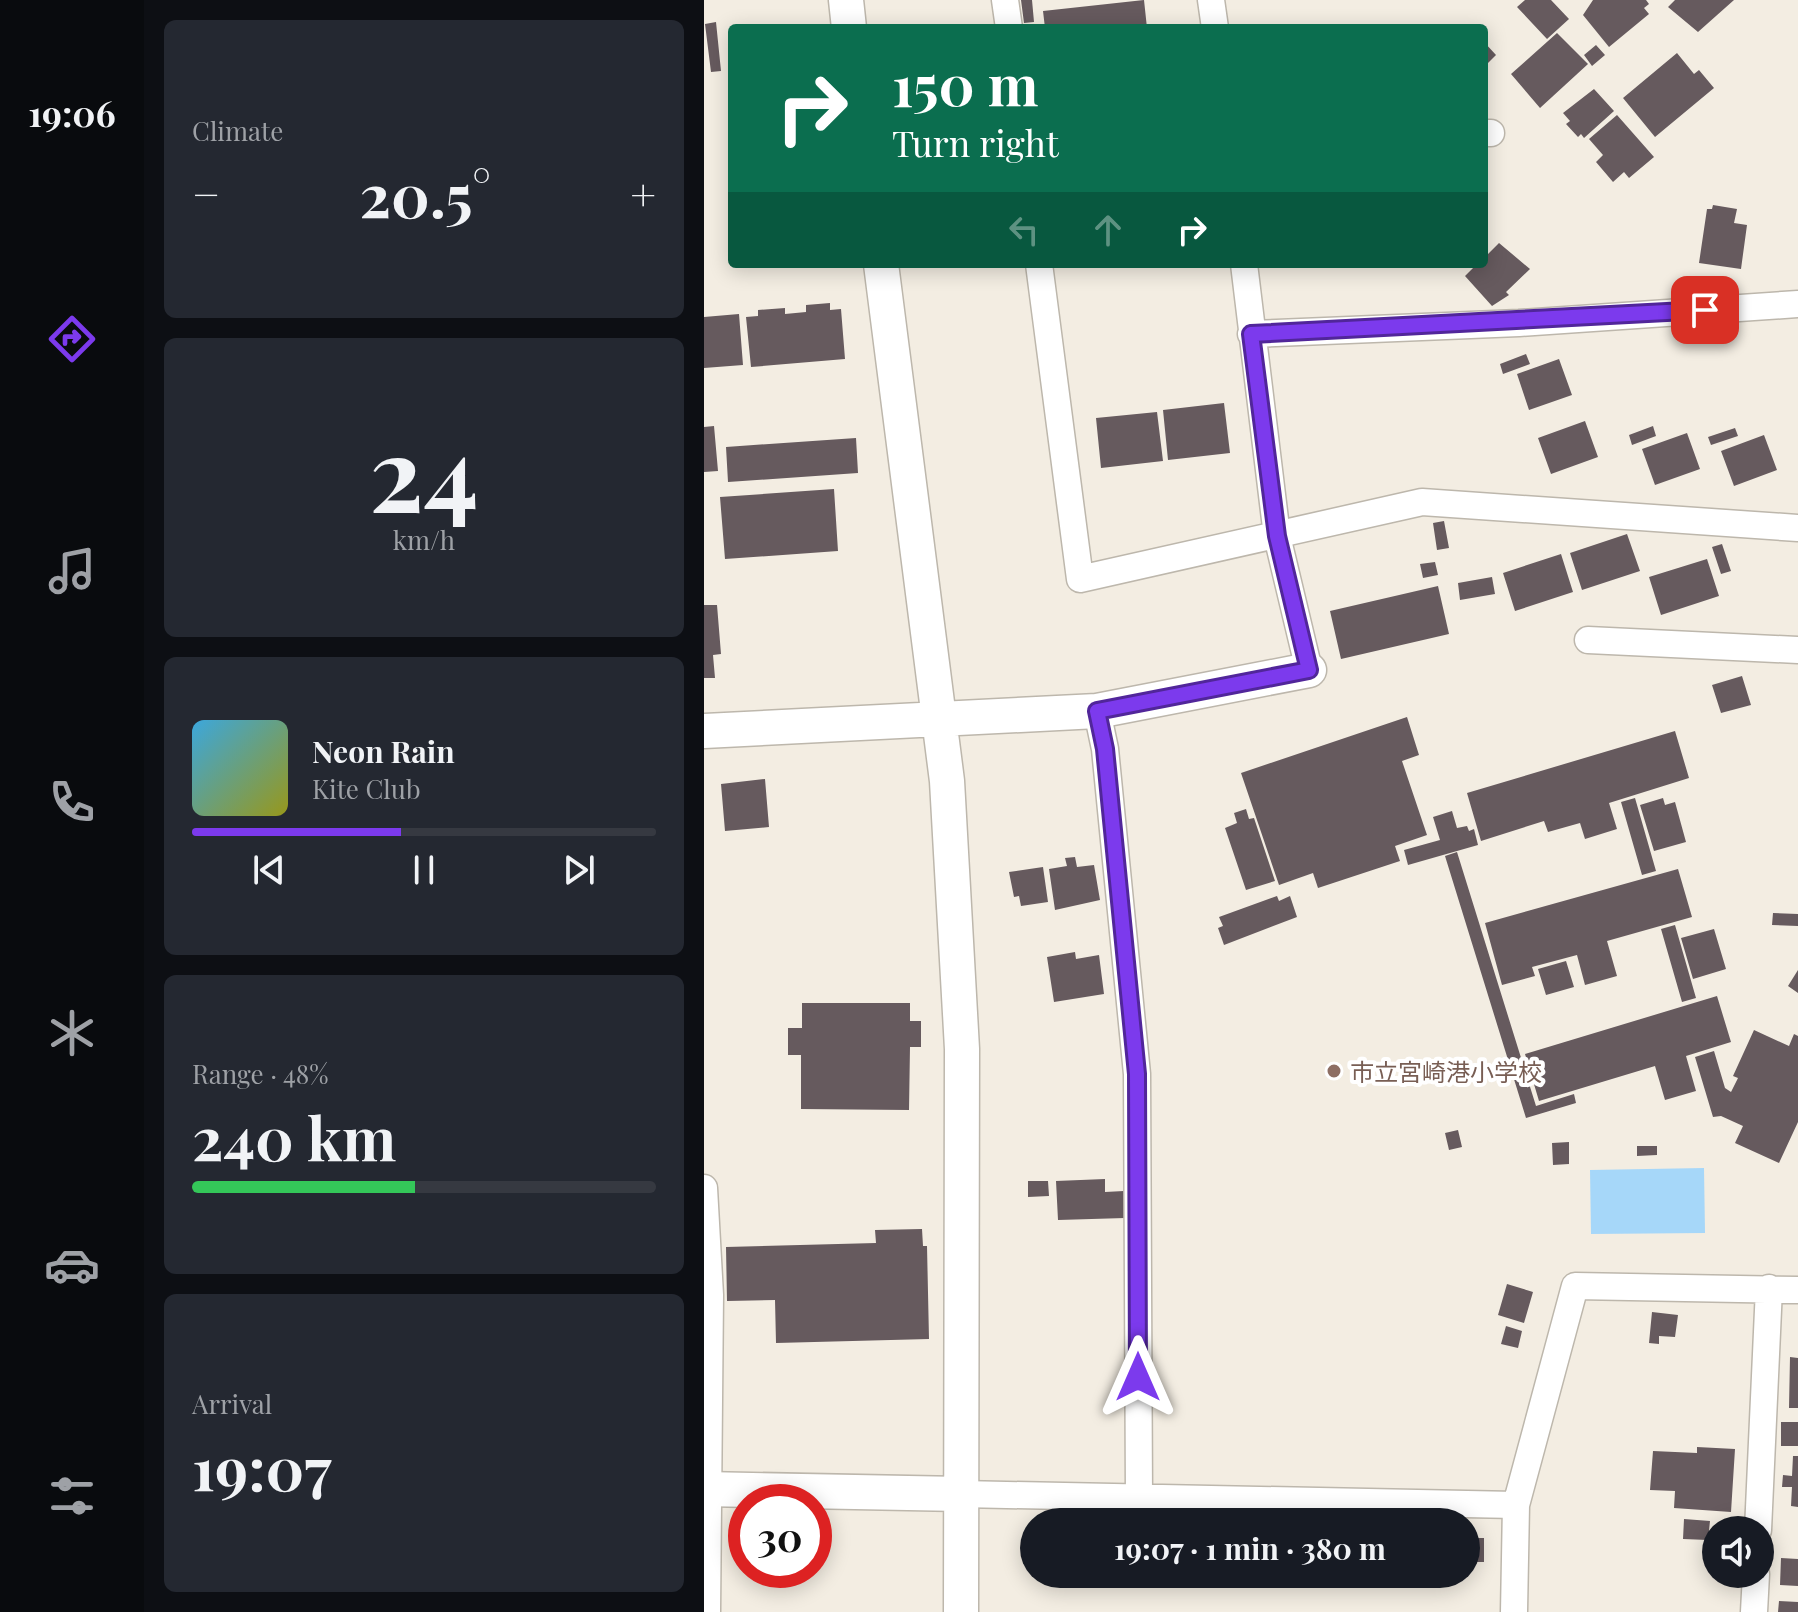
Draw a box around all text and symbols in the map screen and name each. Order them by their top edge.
text: 150 m [892,46,1038,121]
icon: right [760,56,864,160]
text: 19:06 [28,88,116,136]
text: Climate [192,113,283,148]
text: Turn right [892,118,1059,166]
text: 20.5° [360,153,491,233]
text: − [192,163,220,222]
text: + [630,163,656,222]
icon: left [1002,208,1046,252]
icon: ahead [1086,208,1130,252]
icon: right [1170,208,1214,252]
pin [1671,276,1739,344]
icon: arrive [1683,288,1727,332]
icon: directions [44,311,100,367]
text: 24 [369,400,479,539]
text: km/h [393,522,455,557]
icon: music [44,543,100,599]
text: Neon Rain [312,731,455,771]
text: Kite Club [312,771,421,806]
icon: phone [44,774,100,830]
icon: previous [247,848,291,892]
icon: pause [402,848,446,892]
icon: next [557,848,601,892]
icon: climate [44,1005,100,1061]
place label: 市立宮崎港小学校 [1350,1055,1542,1087]
text: Range · 48% [192,1056,329,1091]
marker: 市立宮崎港小学校 [1325,1062,1343,1080]
text: 240 km [192,1096,396,1176]
icon: car [44,1237,100,1293]
position arrow [1096,1335,1180,1419]
text: Arrival [192,1386,272,1421]
text: 19:07 [192,1426,332,1506]
icon: filters [44,1468,100,1524]
speed limit sign: 30 [728,1484,832,1588]
map controls [1702,1516,1774,1588]
button: sound [1702,1516,1774,1588]
text: 19:07 · 1 min · 380 m [1114,1528,1386,1568]

